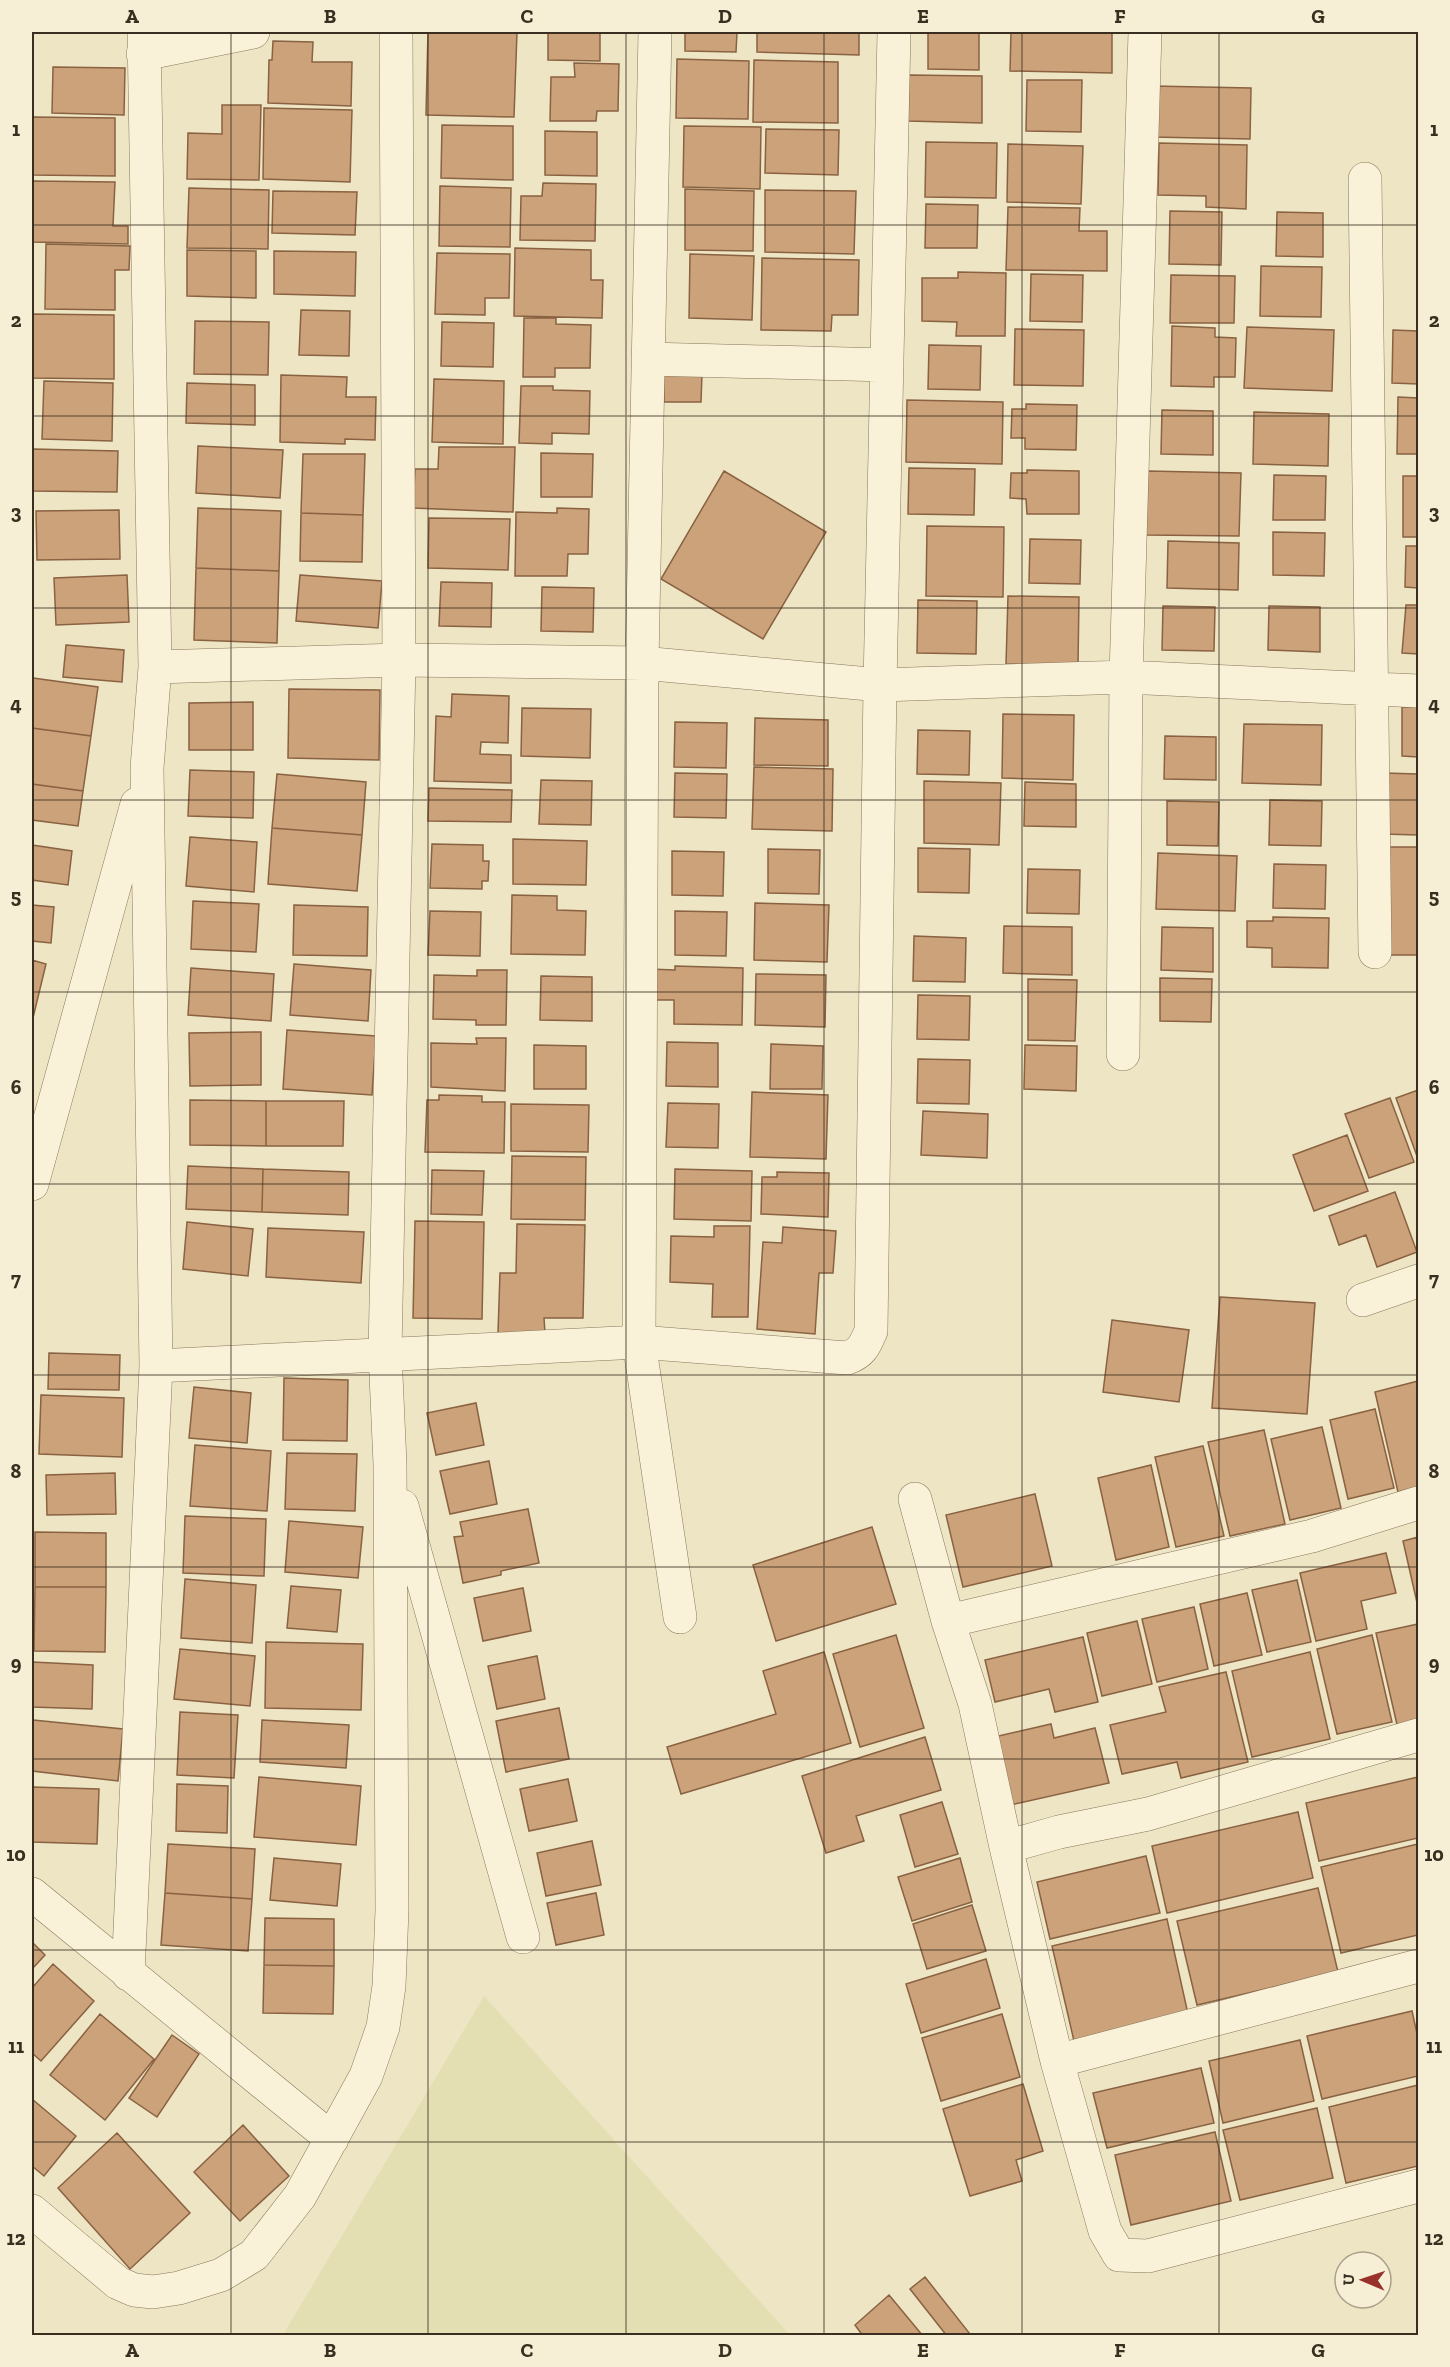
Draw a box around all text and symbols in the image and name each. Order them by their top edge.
text: A [125,4,139,28]
text: B [324,4,336,28]
text: C [521,4,534,28]
text: D [718,4,732,28]
text: E [917,4,929,28]
text: F [1114,4,1126,28]
text: G [1311,4,1325,28]
text: 1 [12,117,20,141]
text: 1 [1430,117,1438,141]
text: 2 [11,308,22,332]
text: 2 [1429,308,1440,332]
text: 3 [11,500,22,524]
text: 3 [1429,500,1440,524]
text: 4 [10,692,22,716]
text: 4 [1428,692,1440,716]
text: 5 [11,884,21,908]
text: 5 [1429,884,1439,908]
text: 6 [11,1075,22,1099]
text: 6 [1429,1075,1440,1099]
text: 7 [11,1267,21,1291]
text: 7 [1429,1267,1439,1291]
text: 8 [11,1459,22,1483]
text: 8 [1429,1459,1440,1483]
text: 9 [11,1651,22,1675]
text: 9 [1429,1651,1440,1675]
text: 10 [6,1842,26,1866]
text: 10 [1424,1842,1444,1866]
text: 11 [8,2034,24,2058]
text: 11 [1426,2034,1442,2058]
text: 12 [7,2226,26,2250]
text: 12 [1425,2226,1444,2250]
north arrow [1333,2250,1393,2310]
text: U [1339,2273,1358,2286]
text: A [125,2338,139,2362]
text: B [324,2338,336,2362]
text: C [521,2338,534,2362]
text: D [718,2338,732,2362]
text: E [917,2338,929,2362]
text: F [1114,2338,1126,2362]
text: G [1311,2338,1325,2362]

